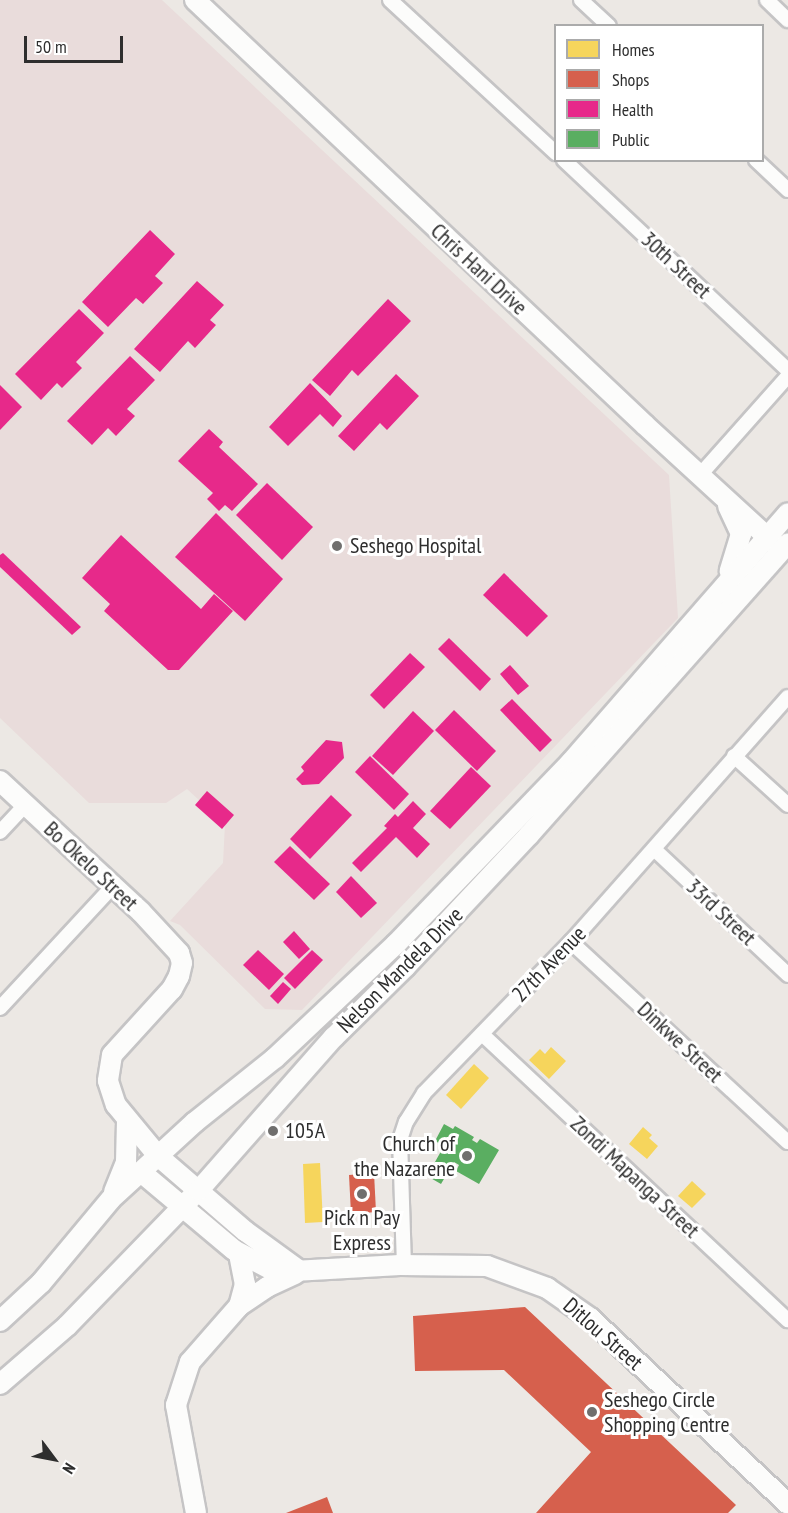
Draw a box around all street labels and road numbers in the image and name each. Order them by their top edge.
street label: Chris Hani Drive [425,218,533,320]
street label: 30th Street [636,226,716,304]
street label: Bo Okelo Street [39,816,143,916]
street label: 33rd Street [681,873,761,951]
street label: Nelson Mandela Drive [332,902,468,1038]
street label: 27th Avenue [506,920,592,1008]
street label: Dinkwe Street [632,996,728,1088]
street label: Zondi Mapanga Street [565,1111,705,1243]
street label: Ditlou Street [558,1292,648,1376]

